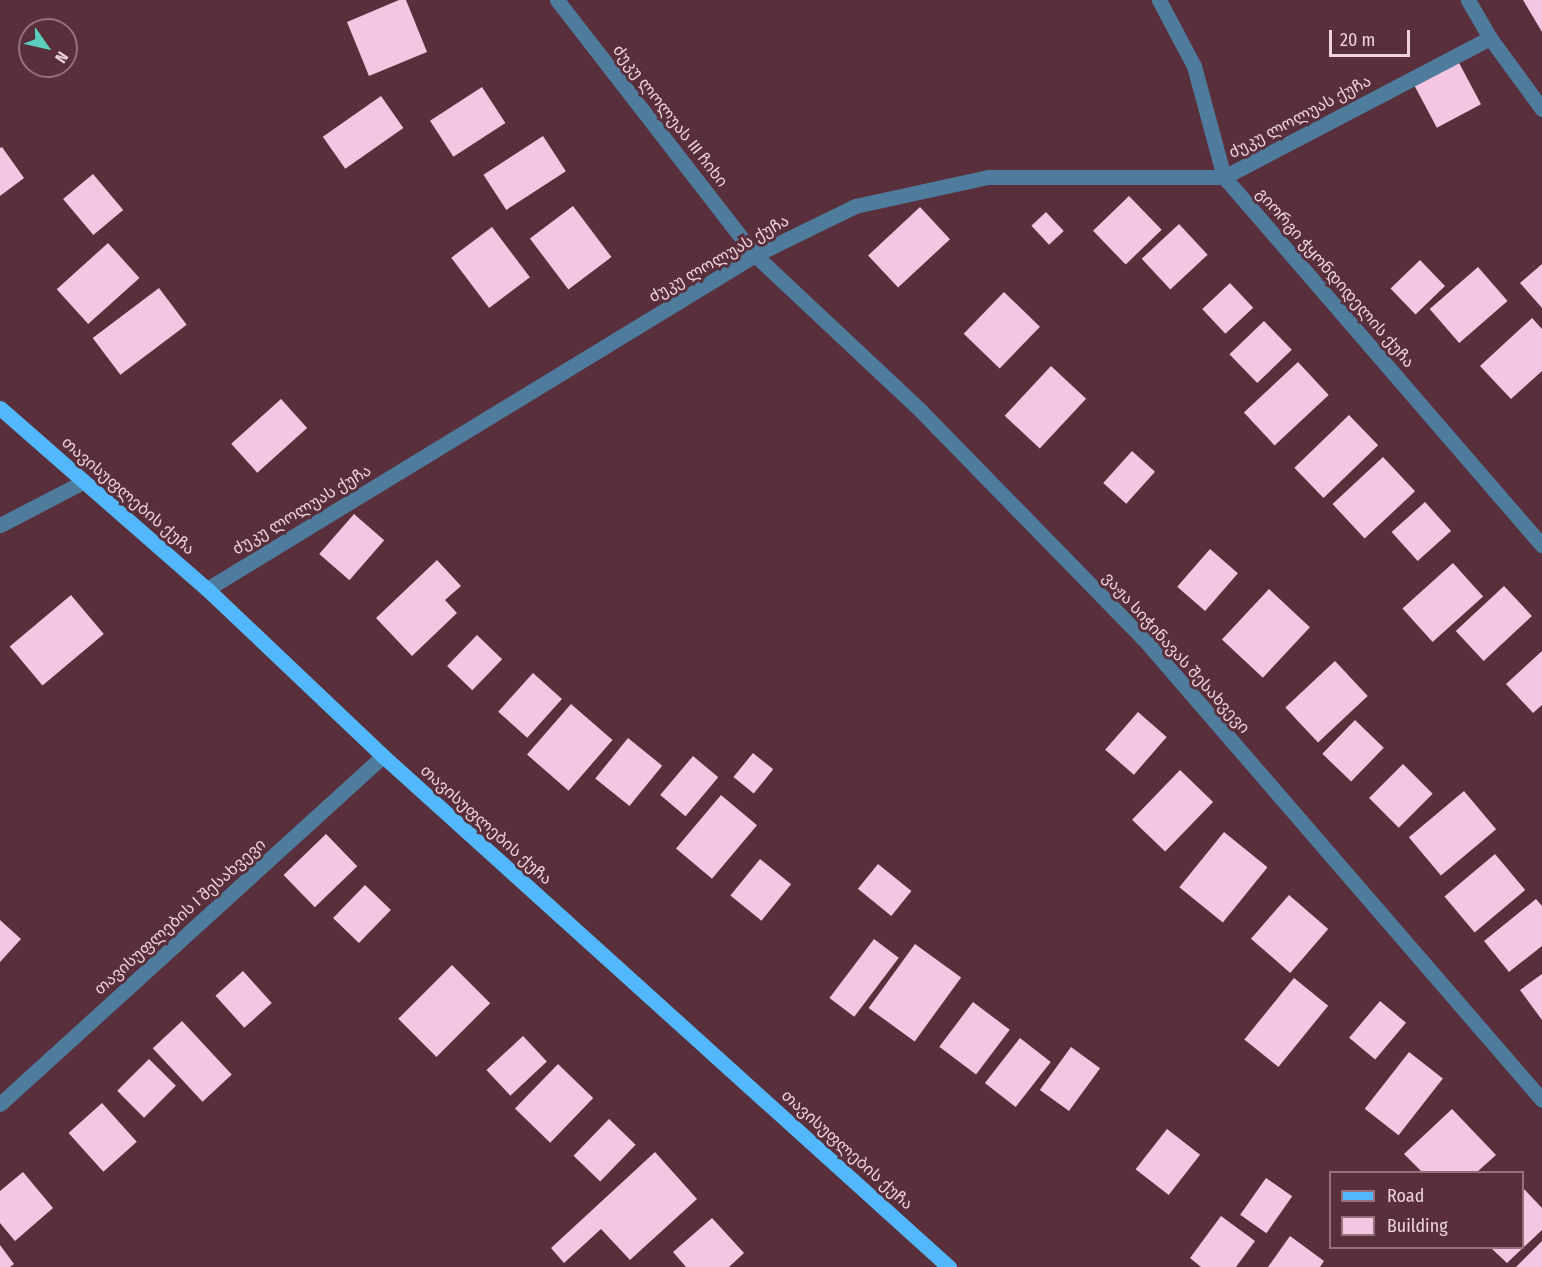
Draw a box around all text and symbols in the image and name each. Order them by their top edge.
north arrow [18,18,78,78]
scale bar [1332,18,1413,56]
text: 20 m [1340,29,1375,51]
street label: ძუკუ ლოლუას III ჩიხი [609,41,731,191]
text: N [51,48,72,67]
street label: ძუკუ ლოლუას ქუჩა [1226,71,1374,163]
street label: გიორგი ჭყონდიდელის ქუჩა [1252,184,1418,372]
street label: ძუკუ ლოლუას ქუჩა [646,211,792,307]
street label: თავისუფლების ქუჩა [58,433,198,559]
street label: ძუკუ ლოლუას ქუჩა [229,461,375,559]
street label: ვაჟა სიჭინავას შესახვევი [1099,568,1253,738]
street label: თავისუფლების ქუჩა [416,761,556,889]
street label: თავისუფლების I შესახვევი [90,835,270,999]
street label: თავისუფლების ქუჩა [777,1086,917,1214]
legend [1329,1171,1524,1249]
text: Road [1387,1185,1424,1207]
text: Building [1387,1215,1448,1237]

